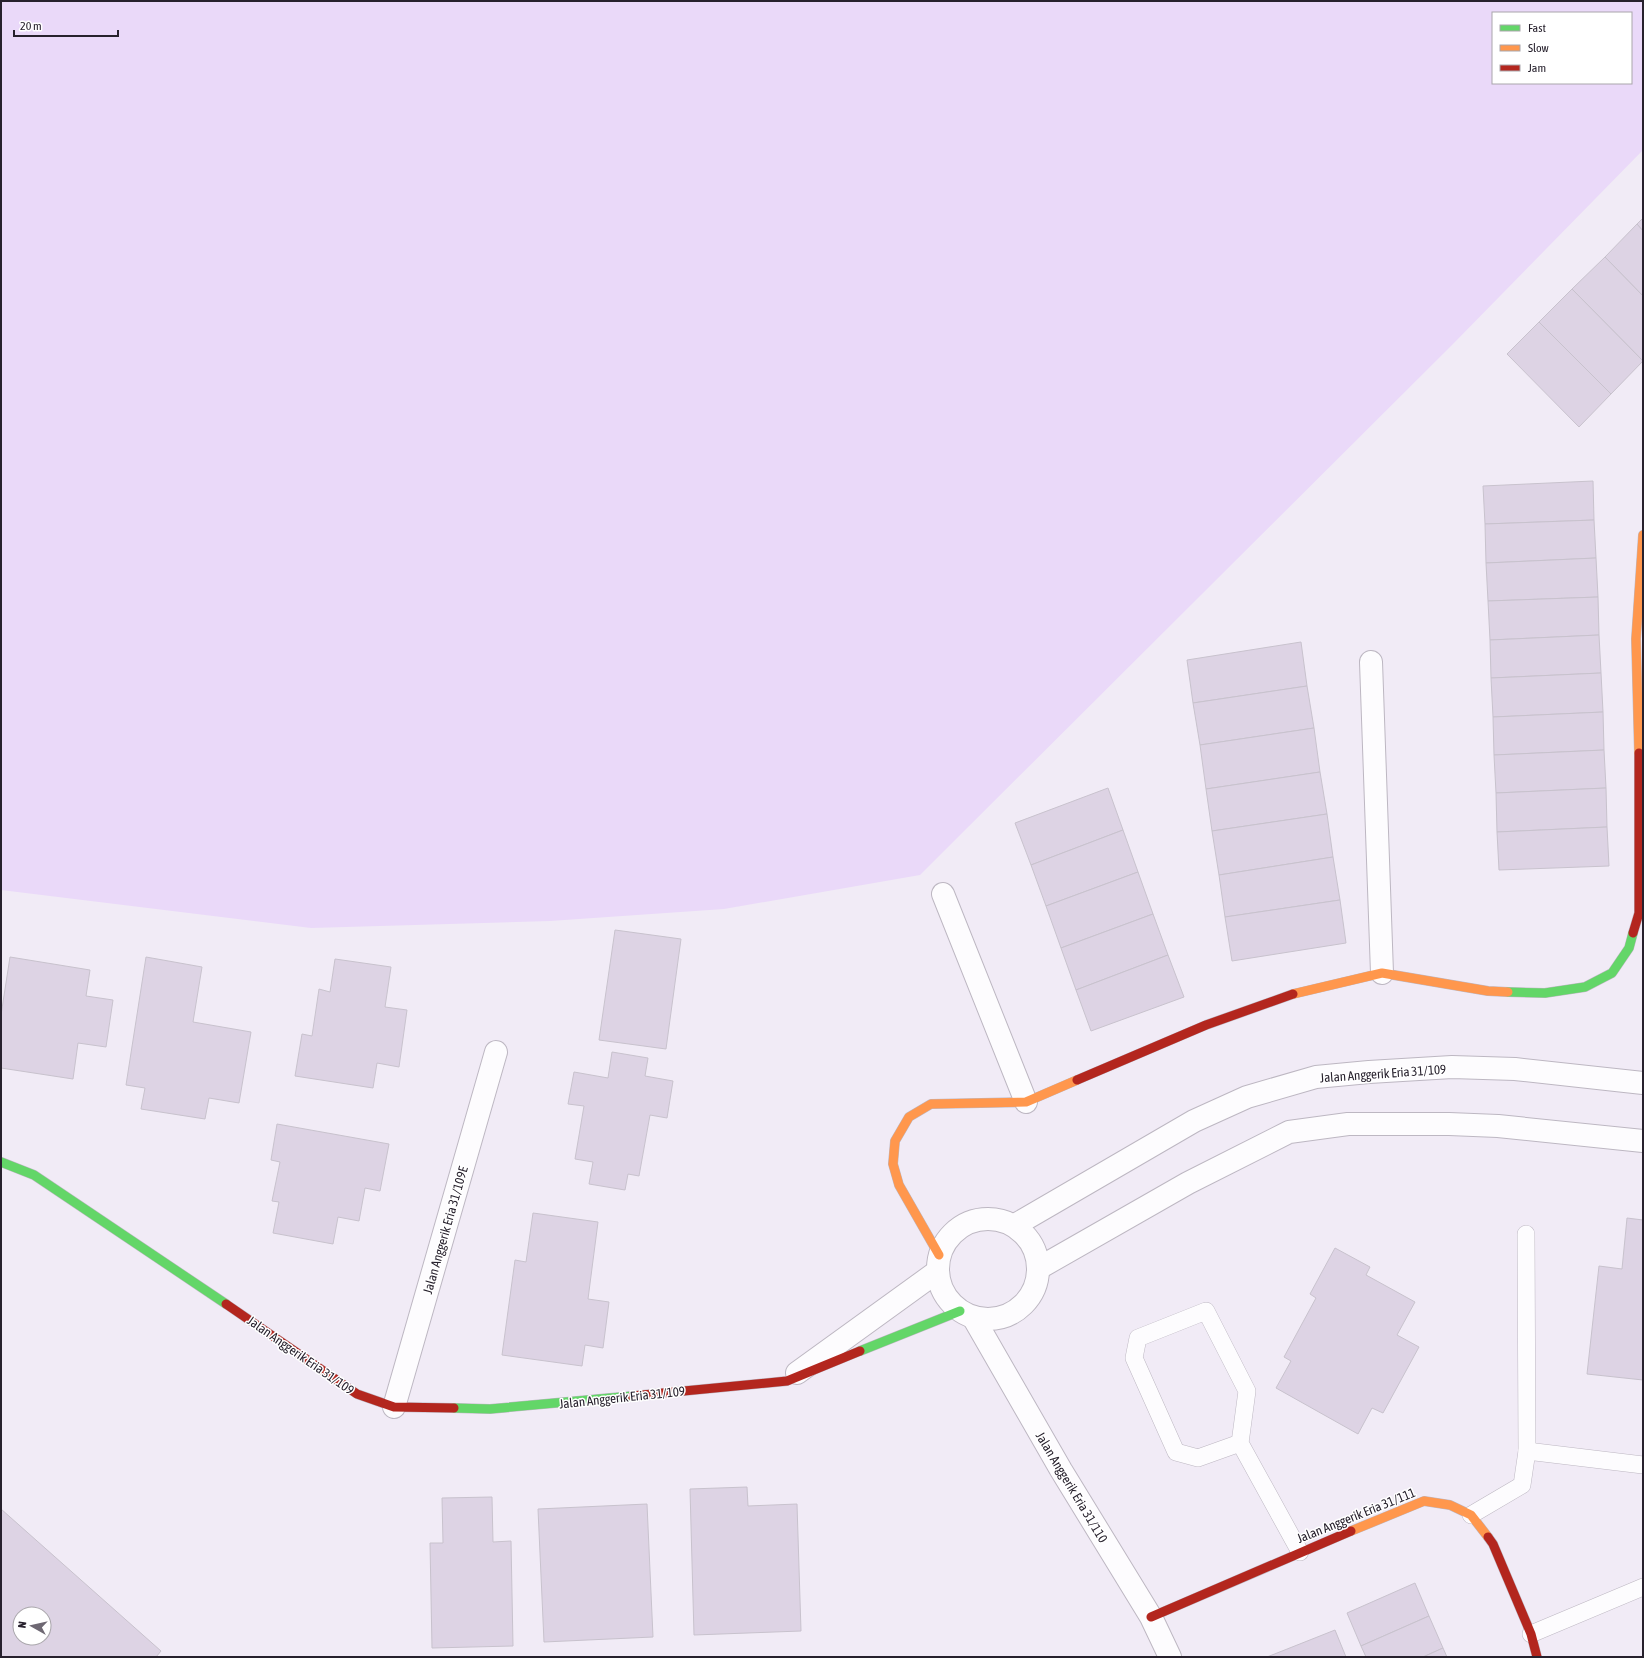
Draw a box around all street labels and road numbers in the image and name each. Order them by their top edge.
street label: Jalan Anggerik Eria 31/109 [1319,1062,1447,1085]
street label: Jalan Anggerik Eria 31/109E [420,1164,471,1296]
street label: Jalan Anggerik Eria 31/109 [245,1313,357,1398]
street label: Jalan Anggerik Eria 31/109 [558,1383,686,1412]
street label: Jalan Anggerik Eria 31/110 [1033,1429,1111,1545]
street label: Jalan Anggerik Eria 31/111 [1295,1485,1418,1546]

